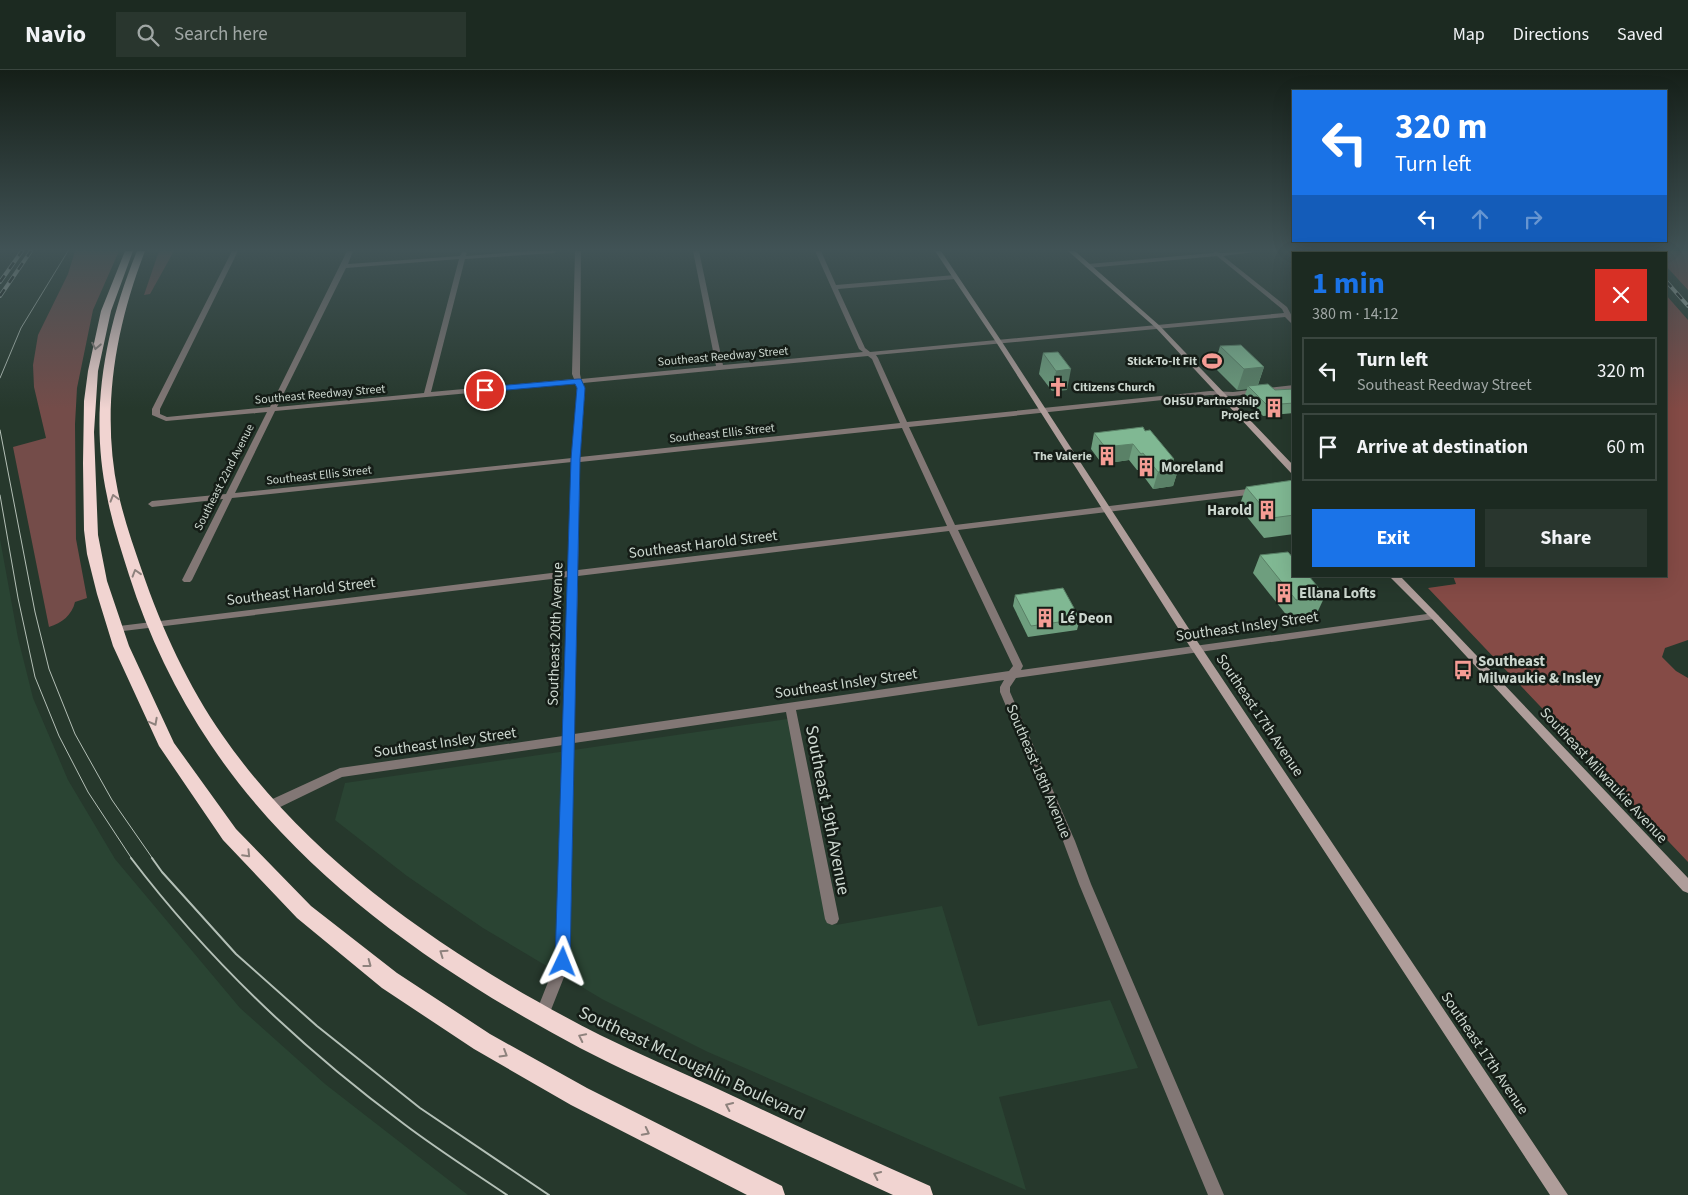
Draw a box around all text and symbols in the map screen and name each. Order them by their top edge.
search box [116,12,466,57]
text: Navio [25,17,86,52]
icon: search [134,21,162,49]
text: Search here [174,21,268,48]
text: Map [1453,22,1485,47]
text: Directions [1513,22,1589,47]
text: Saved [1617,22,1663,47]
text: 320 m [1395,102,1487,152]
icon: left [1312,110,1377,175]
text: Turn left [1395,148,1471,180]
icon: left [1413,205,1441,233]
icon: ahead [1466,205,1494,233]
icon: right [1519,205,1547,233]
text: 1 min [1312,262,1385,305]
button: close [1595,269,1647,321]
text: 380 m · 14:12 [1312,303,1399,325]
one-way arrow [92,342,102,351]
street label: Southeast Reedway Street [657,342,789,371]
text: Turn left [1357,347,1428,374]
sports icon: Stick-To-It Fit [1201,350,1223,372]
place label: Stick-To-It Fit [1127,353,1197,370]
icon: left [1314,357,1342,385]
text: 320 m [1597,358,1645,385]
pin [464,369,506,411]
text: Southeast Reedway Street [1357,374,1532,396]
icon: arrive [471,376,499,404]
church icon: Citizens Church [1047,376,1069,398]
place label: Citizens Church [1073,379,1155,396]
street label: Southeast Reedway Street [254,380,386,409]
place label: OHSU Partnership Project [1163,393,1259,424]
building icon: OHSU Partnership Project [1263,397,1285,419]
street label: Southeast Ellis Street [668,420,776,447]
street label: Southeast 22nd Avenue [190,421,259,533]
icon: arrive [1314,433,1342,461]
text: Arrive at destination [1357,434,1528,461]
text: 60 m [1607,434,1645,461]
building icon: The Valerie [1096,445,1118,467]
place label: The Valerie [1033,448,1092,465]
building icon: Moreland [1135,456,1157,478]
place label: Moreland [1161,457,1224,478]
street label: Southeast Ellis Street [265,462,373,489]
one-way arrow [110,495,120,503]
building icon: Harold [1256,499,1278,521]
place label: Harold [1207,500,1252,521]
button: Exit [1312,509,1475,567]
button: Share [1485,509,1647,567]
street label: Southeast Harold Street [628,525,779,564]
street label: Southeast 20th Avenue [542,562,569,706]
one-way arrow [132,570,142,578]
street label: Southeast Harold Street [226,572,377,611]
building icon: Ellana Lofts [1273,582,1295,604]
place label: Ellana Lofts [1299,583,1376,604]
street label: Southeast Insley Street [1174,606,1320,647]
building icon: Lé Deon [1034,607,1056,629]
place label: Lé Deon [1060,608,1113,629]
street label: Southeast 17th Avenue [1211,650,1308,781]
place label: Southeast Milwaukie & Insley [1478,651,1602,689]
bus stop icon: Southeast Milwaukie & Insley [1452,659,1474,681]
street label: Southeast Insley Street [773,663,919,704]
street label: Southeast 18th Avenue [1001,701,1076,841]
street label: Southeast Milwaukie Avenue [1535,703,1672,848]
one-way arrow [147,717,157,726]
street label: Southeast Insley Street [372,722,518,763]
street label: Southeast 19th Avenue [799,723,856,897]
one-way arrow [241,849,250,858]
position arrow [536,935,588,987]
one-way arrow [439,950,449,959]
one-way arrow [362,959,371,967]
street label: Southeast 17th Avenue [1436,988,1533,1119]
street label: Southeast McLoughlin Boulevard [574,1000,809,1127]
one-way arrow [579,1033,588,1043]
one-way arrow [498,1048,507,1058]
one-way arrow [725,1102,734,1113]
one-way arrow [641,1126,650,1136]
one-way arrow [873,1170,882,1181]

